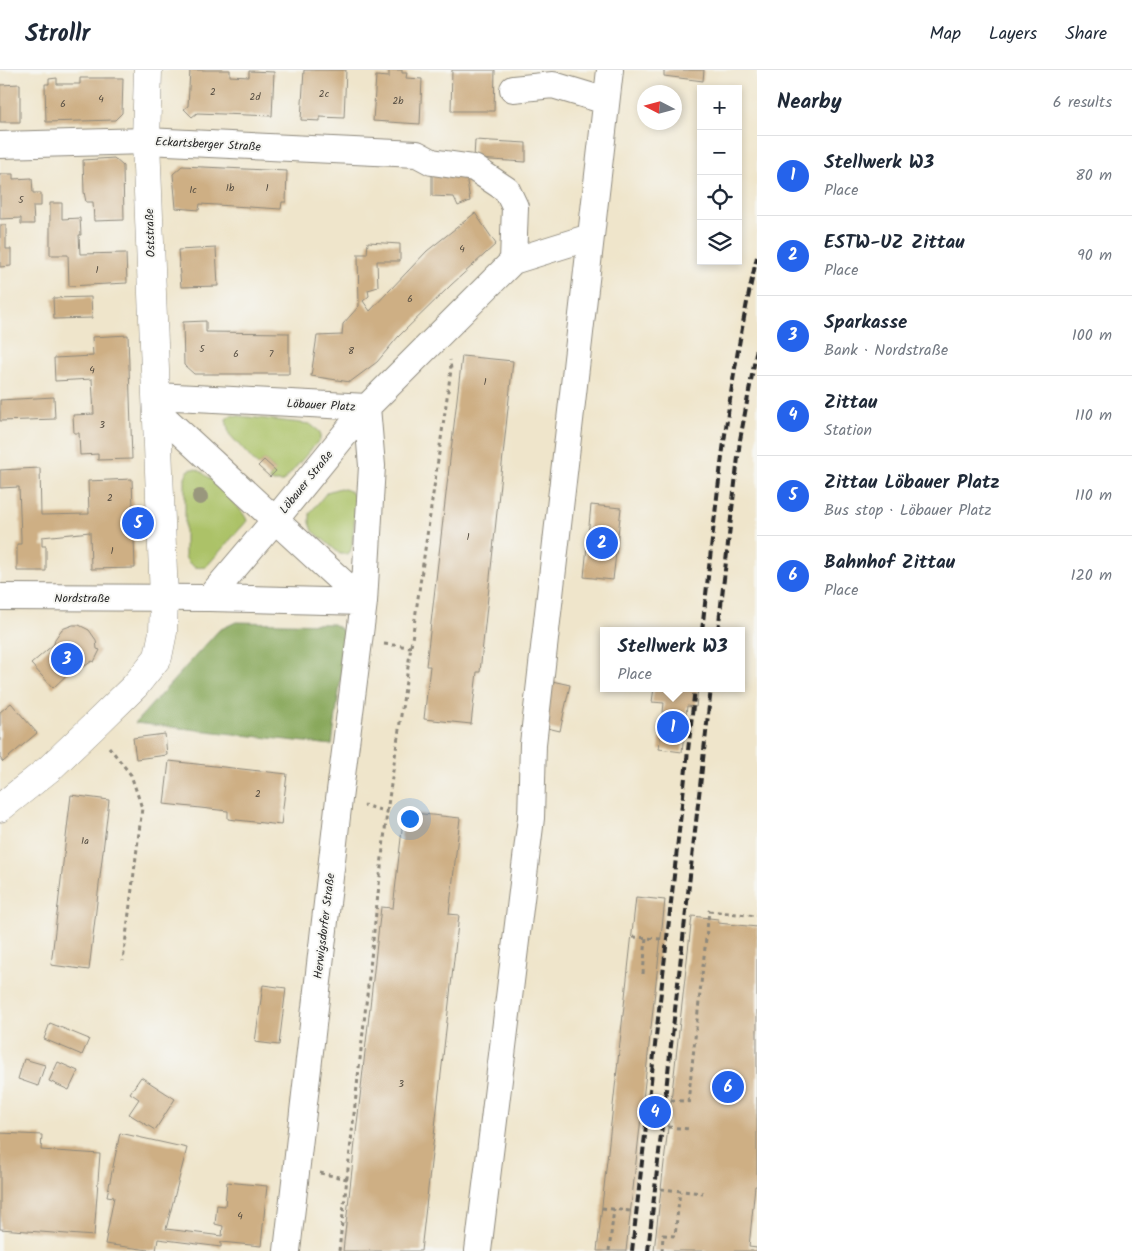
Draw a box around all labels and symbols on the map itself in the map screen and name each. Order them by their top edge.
house number: 2 [210,84,216,100]
north arrow [637,85,682,130]
house number: 2c [319,86,330,102]
house number: 2d [250,89,261,105]
house number: 4 [98,91,104,107]
house number: 2b [392,93,404,109]
house number: 6 [60,96,66,112]
street label: Eckartsberger Straße [155,132,262,157]
house number: 1b [226,180,235,196]
house number: 1 [265,180,269,196]
house number: 1c [189,182,197,198]
house number: 5 [18,192,24,208]
street label: Oststraße [140,208,161,258]
house number: 4 [459,241,465,257]
house number: 1 [95,262,99,278]
house number: 6 [407,291,413,307]
house number: 5 [199,341,205,357]
house number: 8 [348,343,355,359]
house number: 6 [233,346,239,362]
house number: 7 [269,346,274,362]
house number: 4 [89,362,95,378]
house number: 1 [483,374,487,390]
street label: Löbauer Platz [286,394,356,417]
house number: 3 [99,417,105,433]
street label: Löbauer Straße [275,446,338,518]
house number: 2 [107,490,113,506]
pin: 5 [122,504,154,542]
pin: 2 [586,524,618,562]
house number: 1 [466,529,470,545]
house number: 1 [110,543,114,559]
street label: Nordstraße [54,589,110,608]
pin: 3 [51,640,83,678]
pin: 1 [657,708,689,746]
house number: 2 [255,786,261,802]
your location [397,806,423,832]
house number: 1a [81,833,89,849]
street label: Herwigsdorfer Straße [309,872,340,980]
pin: 6 [712,1068,744,1106]
house number: 3 [398,1076,404,1092]
pin: 4 [639,1093,671,1131]
house number: 4 [237,1208,243,1224]

